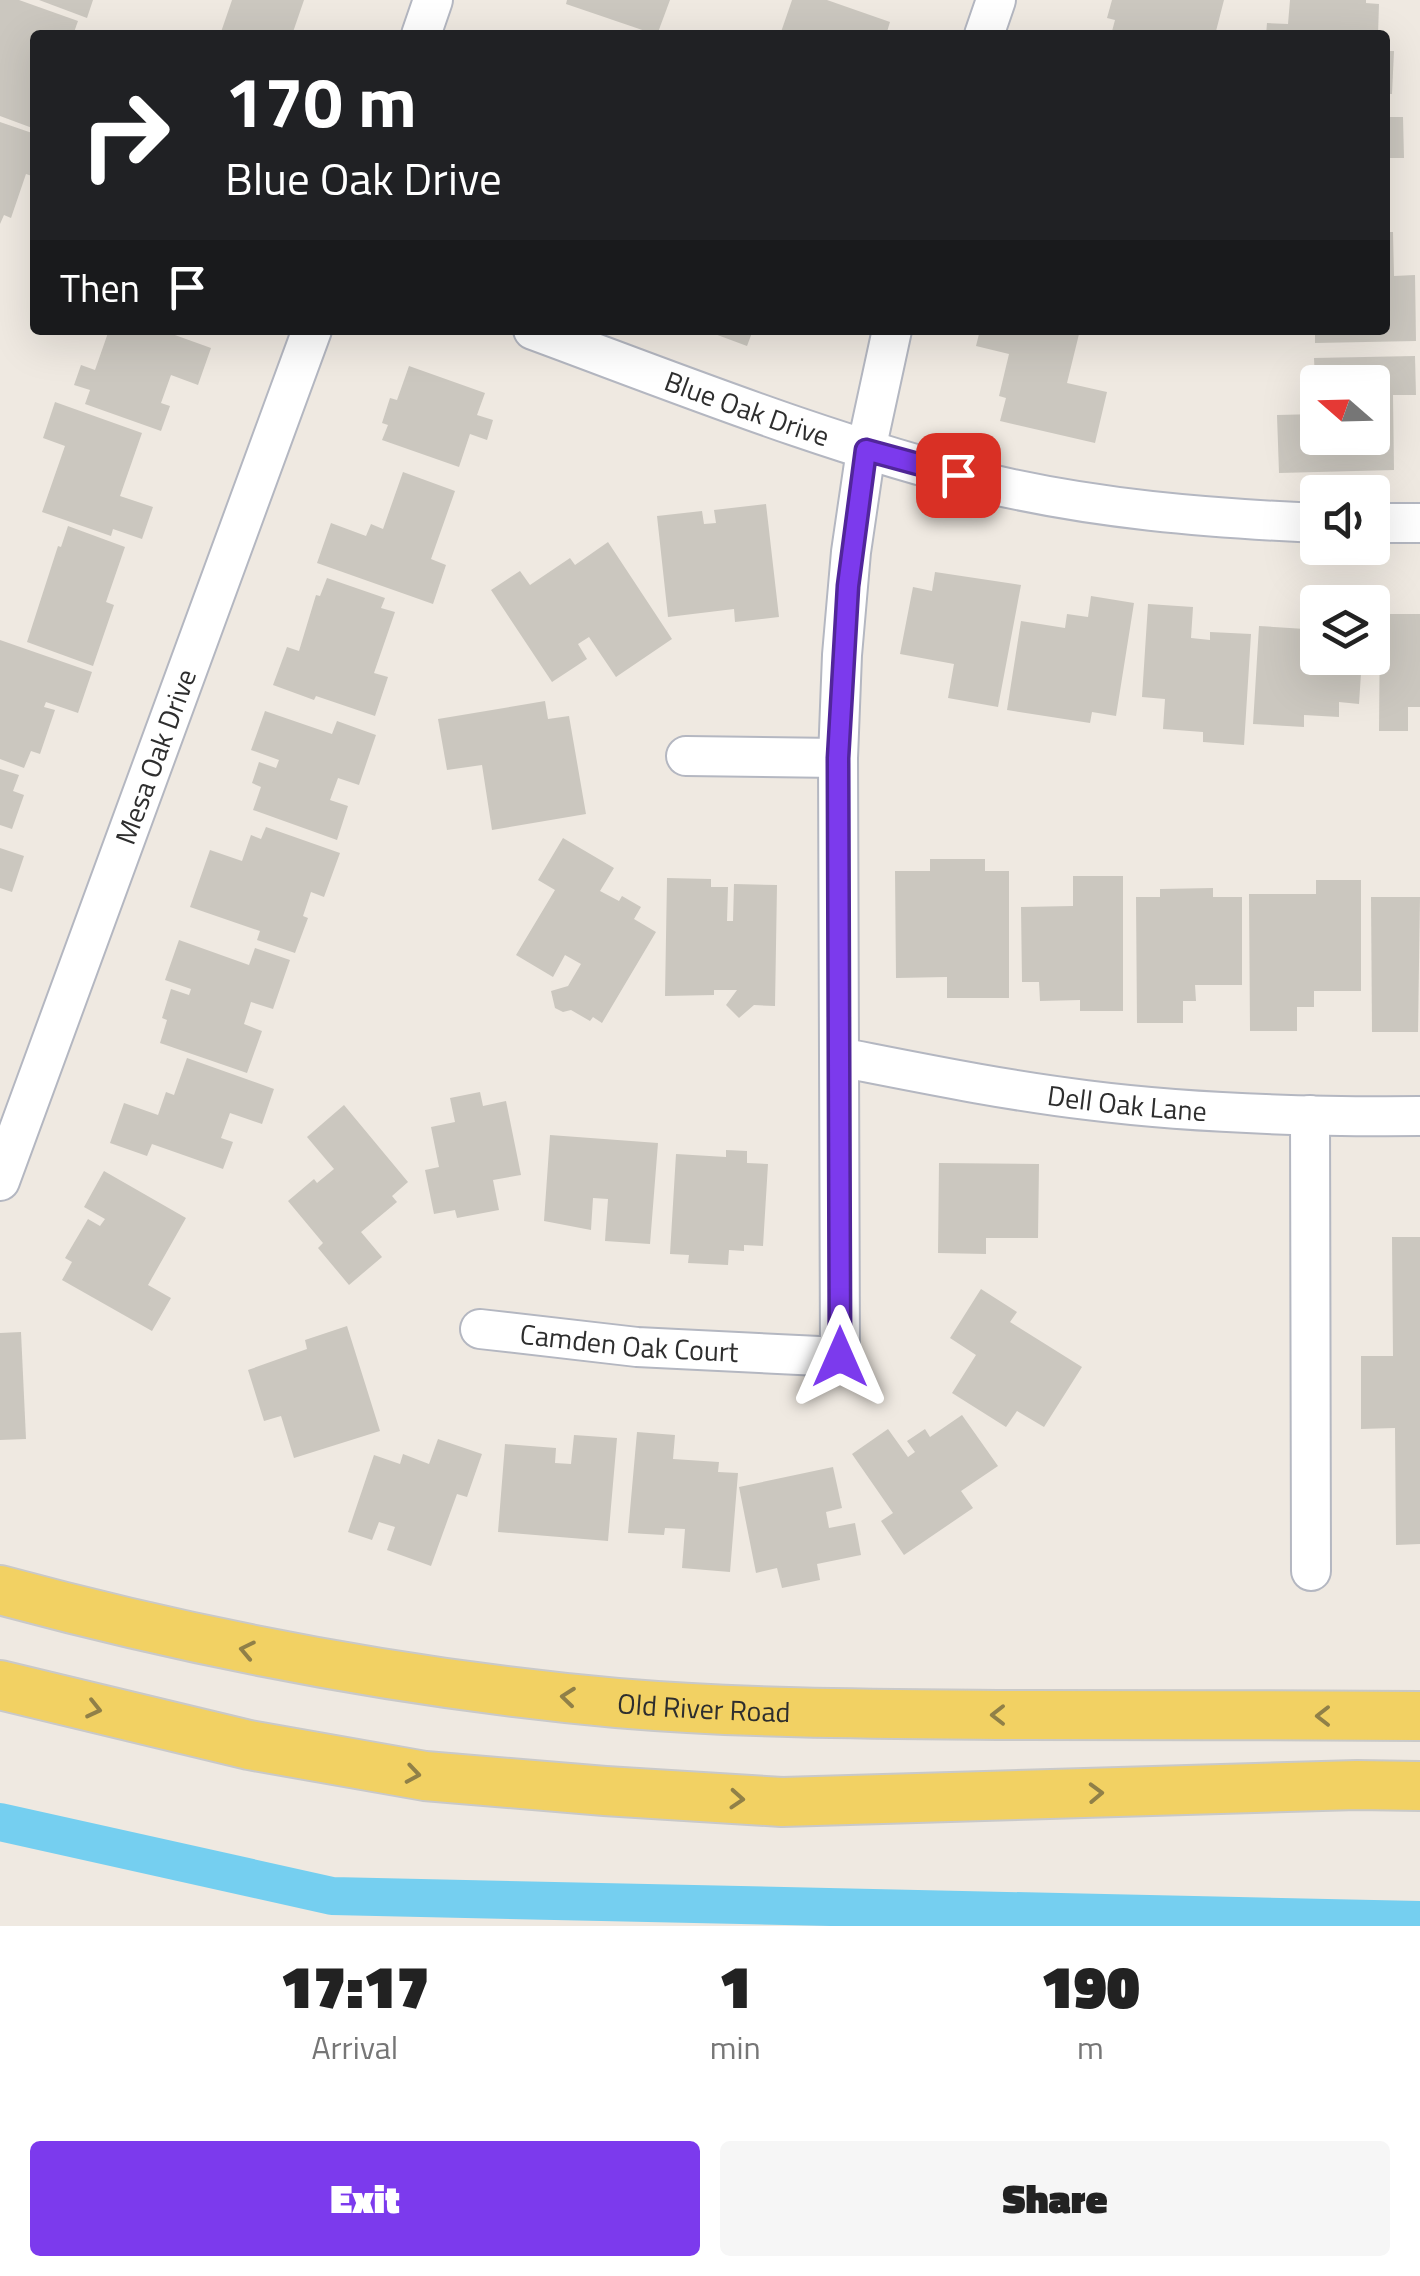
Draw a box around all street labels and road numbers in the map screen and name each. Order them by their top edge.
street label: Blue Oak Drive [659,359,835,457]
street label: Mesa Oak Drive [103,663,207,850]
street label: Dell Oak Lane [1045,1073,1208,1132]
street label: Camden Oak Court [518,1312,740,1373]
street label: Old River Road [616,1681,791,1733]

